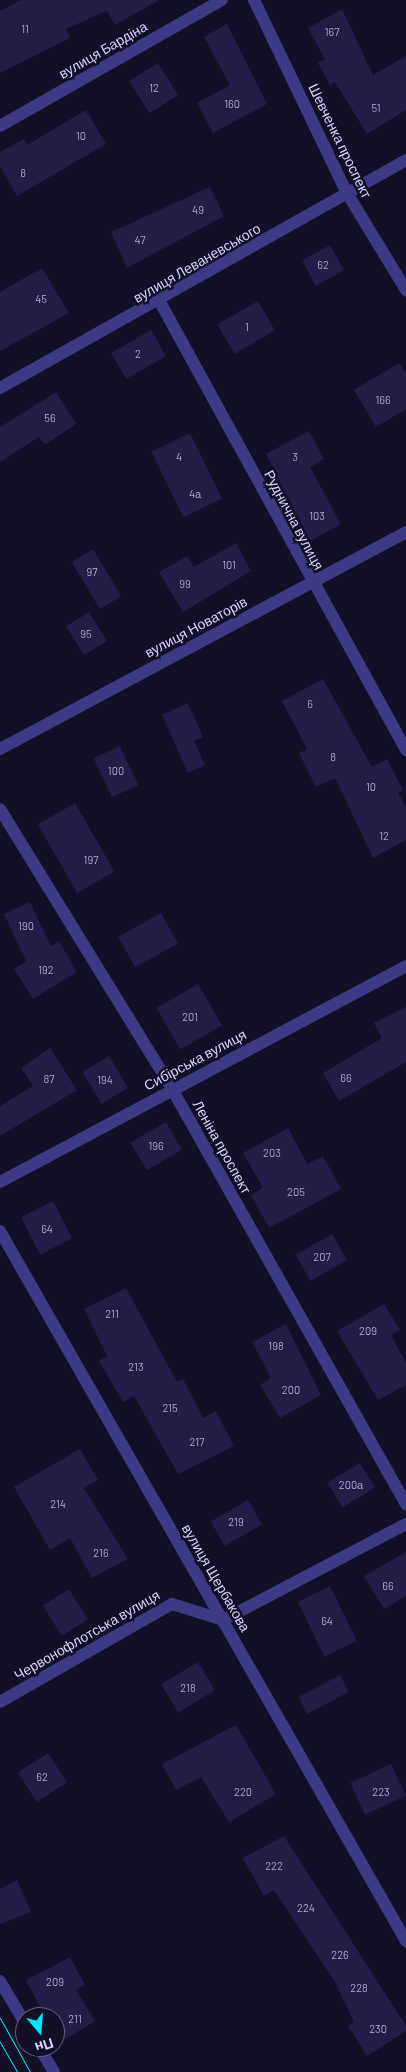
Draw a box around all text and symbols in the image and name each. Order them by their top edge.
street label: вулиця Бардіна [56,18,150,82]
house number: 11 [21,22,29,36]
house number: 167 [325,25,339,39]
house number: 12 [149,81,159,95]
street label: Шевченка проспект [305,81,375,201]
house number: 160 [224,97,240,111]
house number: 51 [371,101,381,115]
house number: 10 [76,129,86,143]
house number: 8 [20,166,26,180]
house number: 49 [192,203,204,217]
street label: вулиця Леваневського [130,220,264,306]
house number: 47 [135,233,145,247]
house number: 62 [317,258,329,272]
house number: 45 [35,292,47,306]
house number: 1 [245,320,249,334]
house number: 2 [135,347,141,361]
house number: 166 [375,393,391,407]
house number: 56 [44,411,56,425]
house number: 4 [176,450,182,464]
house number: 3 [292,450,298,464]
street label: Руднична вулиця [261,467,327,573]
house number: 4а [189,487,201,501]
house number: 103 [309,509,325,523]
house number: 101 [222,558,236,572]
house number: 97 [87,565,97,579]
house number: 99 [179,577,191,591]
street label: вулиця Новаторів [142,593,250,661]
house number: 95 [80,627,92,641]
house number: 6 [307,697,313,711]
house number: 8 [330,750,336,764]
house number: 100 [108,764,124,778]
house number: 10 [366,780,376,794]
house number: 12 [379,829,389,843]
house number: 197 [84,853,98,867]
house number: 190 [18,919,34,933]
house number: 192 [38,963,54,977]
house number: 201 [182,1010,198,1024]
street label: Сибірська вулиця [141,1026,249,1094]
house number: 66 [340,1071,352,1085]
house number: 87 [44,1072,54,1086]
house number: 194 [97,1073,113,1087]
street label: Леніна проспект [189,1097,255,1197]
house number: 196 [148,1139,164,1153]
house number: 203 [263,1146,281,1160]
house number: 205 [287,1185,305,1199]
house number: 64 [41,1222,53,1236]
house number: 207 [313,1250,331,1264]
house number: 211 [105,1307,119,1321]
house number: 209 [359,1324,377,1338]
house number: 198 [268,1339,284,1353]
house number: 213 [128,1360,144,1374]
house number: 200 [282,1383,300,1397]
house number: 215 [162,1401,178,1415]
house number: 217 [190,1435,204,1449]
house number: 200а [339,1478,363,1492]
house number: 214 [50,1497,66,1511]
house number: 219 [228,1515,244,1529]
street label: вулиця Щербакова [178,1521,254,1635]
house number: 216 [93,1546,109,1560]
house number: 66 [382,1579,394,1593]
street label: Червонофлотська вулиця [11,1586,163,1684]
house number: 64 [321,1614,333,1628]
house number: 218 [180,1681,196,1695]
house number: 62 [36,1770,48,1784]
house number: 220 [234,1785,252,1799]
house number: 223 [372,1785,390,1799]
house number: 222 [265,1859,283,1873]
house number: 224 [297,1901,315,1915]
house number: 226 [331,1948,349,1962]
house number: 209 [46,1975,64,1989]
house number: 228 [350,1981,368,1995]
north arrow [15,2007,65,2057]
house number: 211 [68,2012,82,2026]
house number: 230 [369,2022,387,2036]
text: Пн [33,2035,56,2057]

